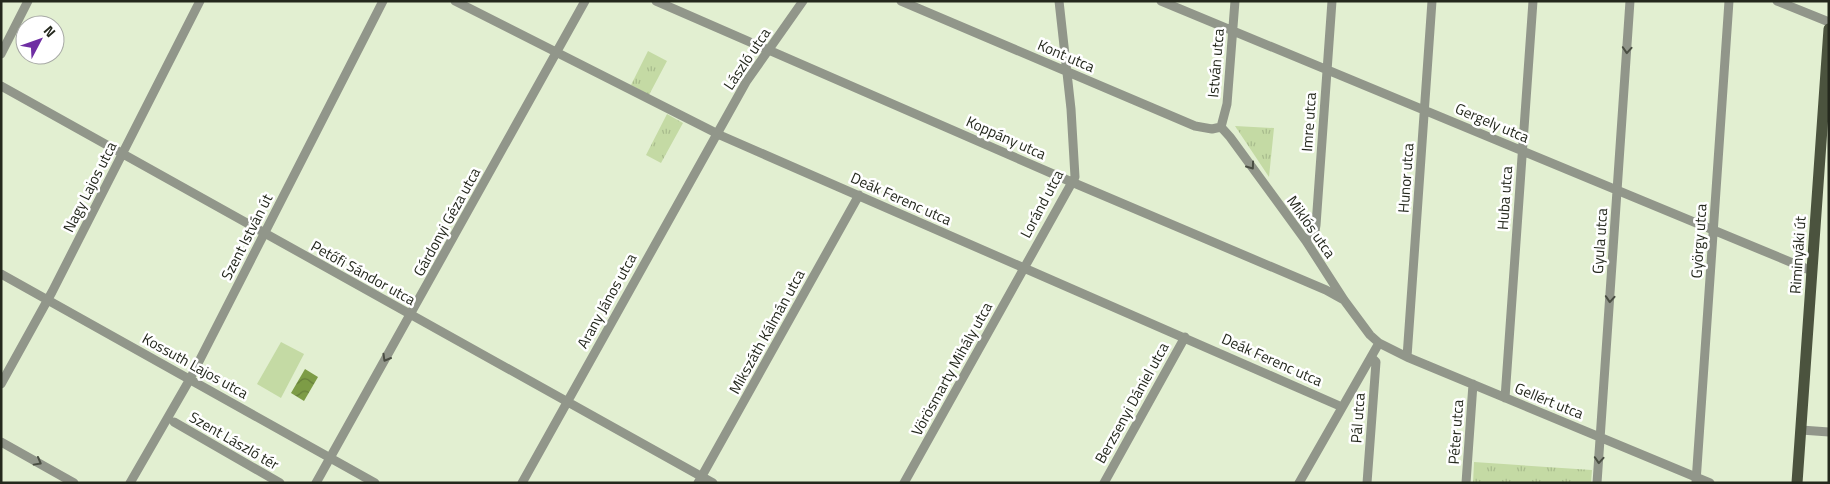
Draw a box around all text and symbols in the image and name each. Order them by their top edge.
north arrow [15,15,65,65]
text: N [39,21,61,42]
street label: László utca [717,23,776,94]
street label: István utca [1201,27,1230,98]
street label: Kont utca [1034,33,1099,78]
one-way arrow [1621,46,1632,54]
street label: Imre utca [1295,91,1322,152]
street label: Gergely utca [1452,97,1533,149]
street label: Koppány utca [963,110,1050,166]
street label: Nagy Lajos utca [57,137,123,236]
street label: Hunor utca [1392,142,1419,214]
one-way arrow [1245,160,1254,170]
street label: Gárdonyi Géza utca [407,163,486,280]
street label: Loránd utca [1014,165,1069,242]
street label: Huba utca [1491,165,1518,231]
street label: Deák Ferenc utca [847,166,956,231]
street label: Szent István út [215,189,279,284]
street label: Miklós utca [1281,191,1342,263]
street label: György utca [1684,202,1713,279]
street label: Gyula utca [1586,207,1613,275]
street label: Riminyáki út [1783,215,1812,295]
street label: Petőfi Sándor utca [307,234,420,311]
street label: Arany János utca [571,249,642,352]
street label: Mikszáth Kálmán utca [723,265,811,398]
one-way arrow [1605,296,1616,304]
street label: Vörösmarty Mihály utca [905,297,998,440]
street label: Kossuth Lajos utca [138,327,253,405]
street label: Deák Ferenc utca [1218,327,1327,392]
street label: Berzsenyi Dániel utca [1089,338,1175,468]
one-way arrow [382,352,392,361]
street label: Gellért utca [1511,376,1587,425]
street label: Pál utca [1344,392,1371,444]
street label: Péter utca [1442,398,1469,465]
street label: Szent László tér [185,406,283,476]
one-way arrow [32,456,41,466]
one-way arrow [1593,456,1604,464]

